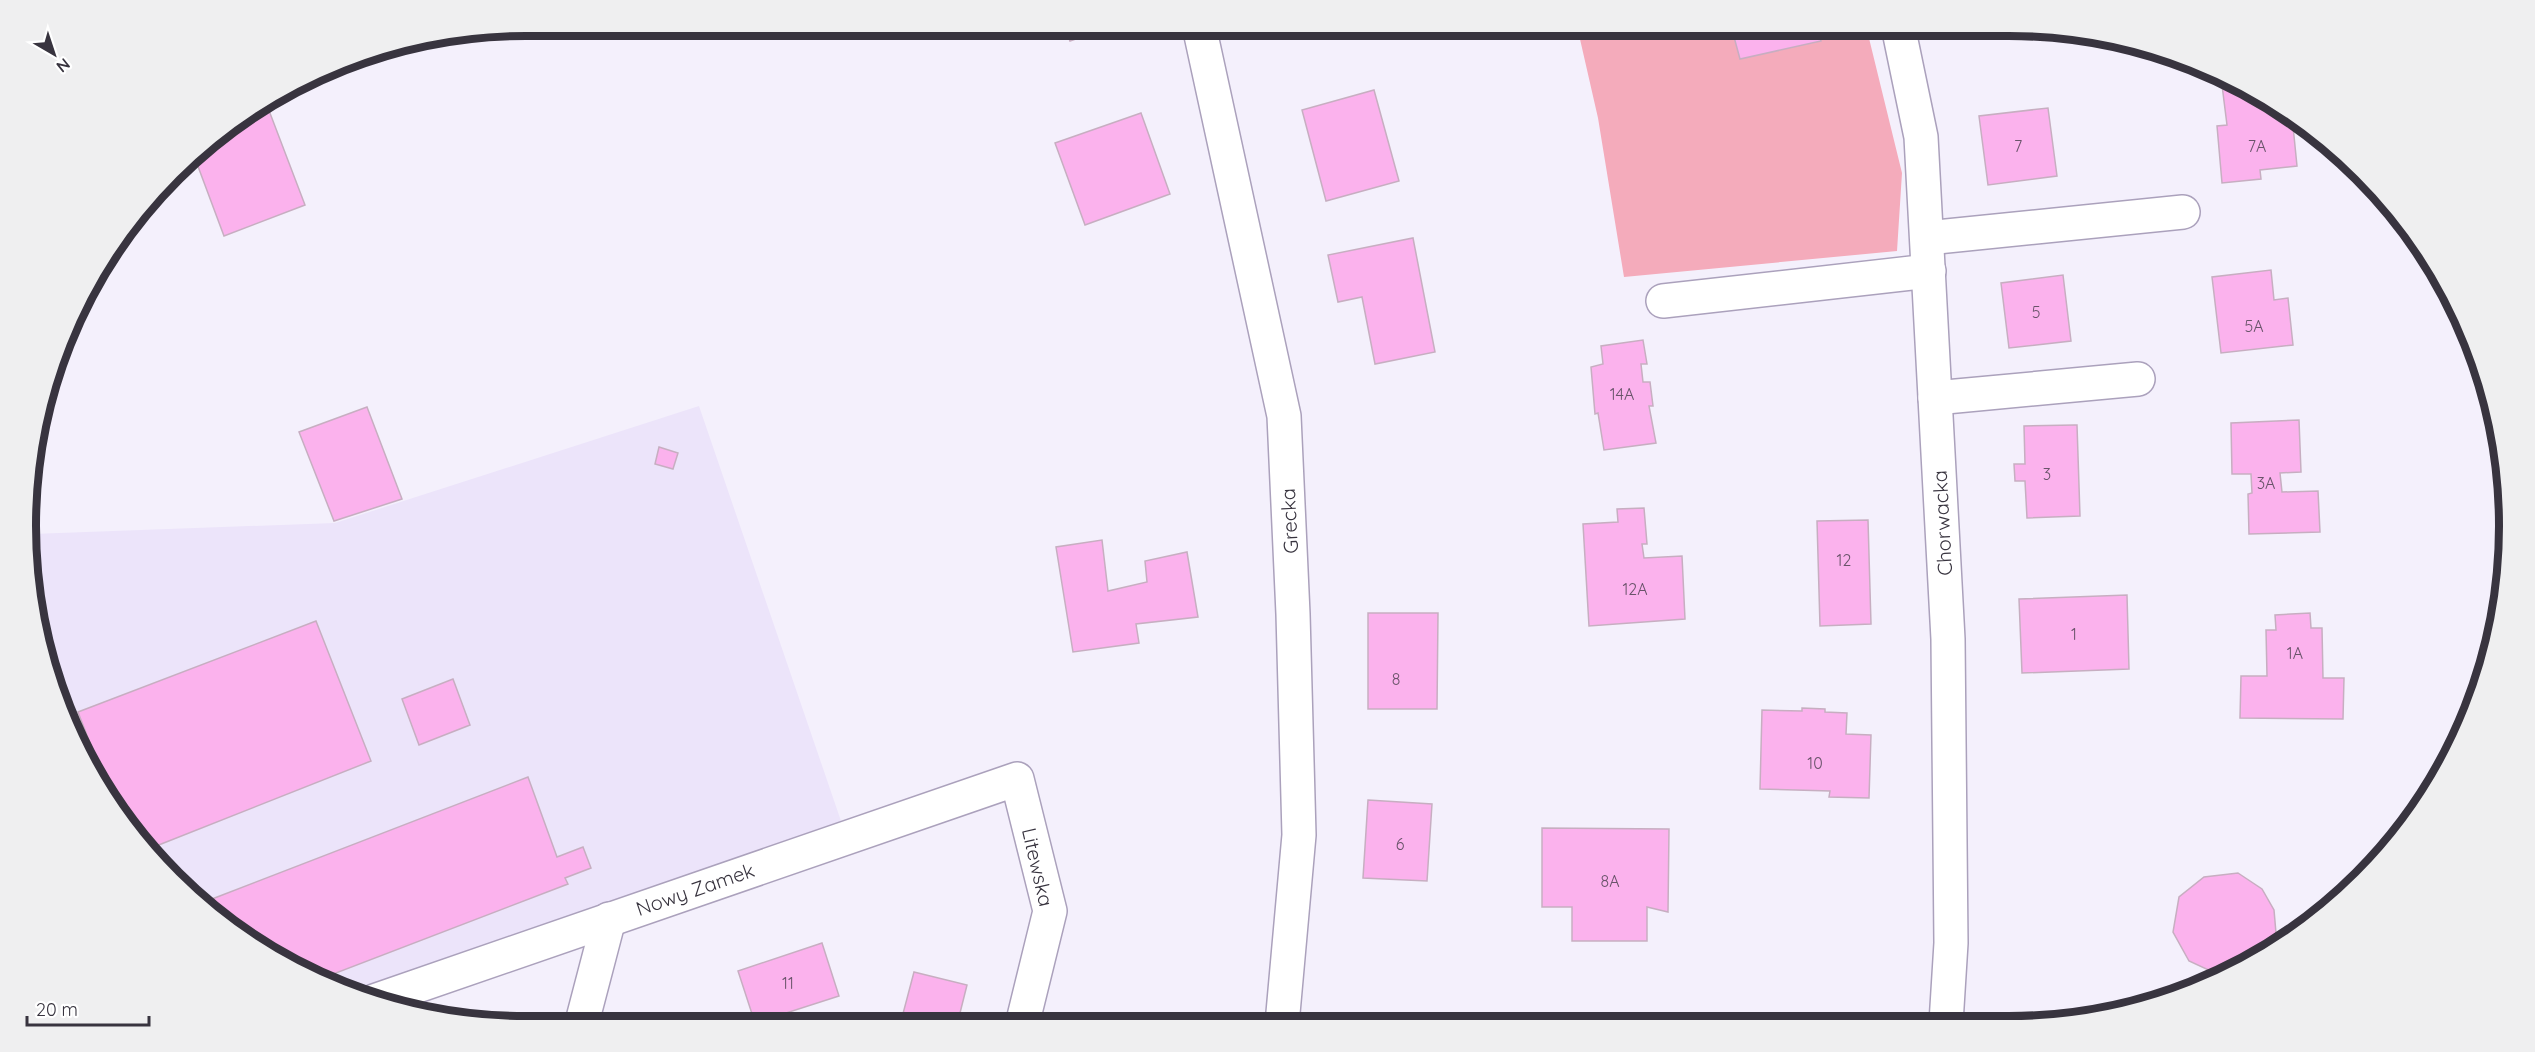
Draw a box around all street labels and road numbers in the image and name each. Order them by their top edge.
street label: Chorwacka [1927,470,1957,576]
street label: Grecka [1275,488,1303,554]
street label: Litewska [1017,825,1059,909]
street label: Nowy Zamek [632,857,758,921]

